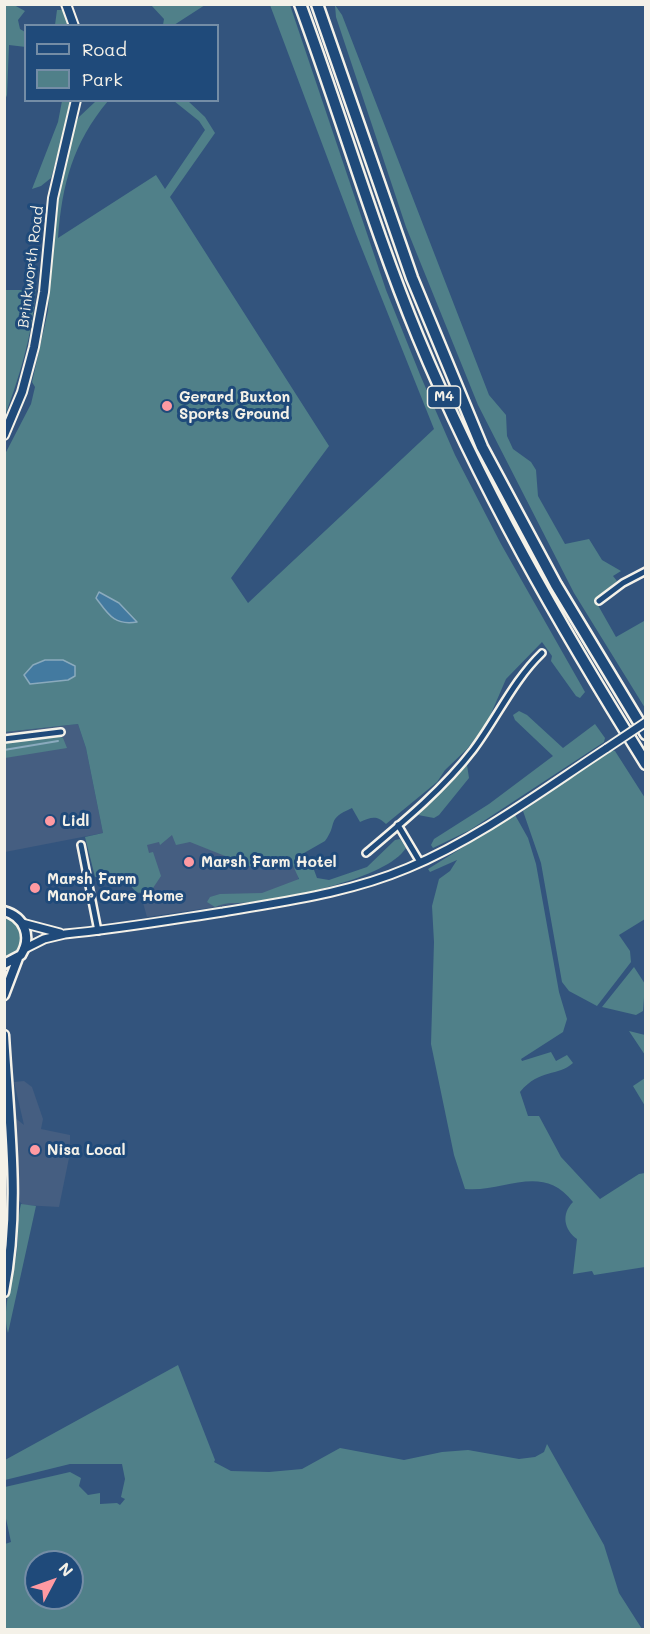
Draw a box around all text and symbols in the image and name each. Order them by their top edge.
legend [24,24,219,102]
text: Road [82,37,127,61]
text: Park [82,67,123,91]
street label: Brinkworth Road [15,205,47,329]
road number: M4 [428,386,460,408]
place label: Gerard Buxton Sports Ground [179,388,290,423]
marker: Gerard Buxton Sports Ground [160,399,174,413]
place label: Lidl [62,812,89,830]
marker: Lidl [43,814,57,828]
place label: Marsh Farm Hotel [201,853,337,871]
marker: Marsh Farm Hotel [182,855,196,869]
place label: Marsh Farm Manor Care Home [47,870,184,905]
marker: Marsh Farm Manor Care Home [28,881,42,895]
place label: Nisa Local [47,1141,126,1159]
marker: Nisa Local [28,1143,42,1157]
north arrow [24,1550,84,1610]
text: N [55,1558,78,1581]

